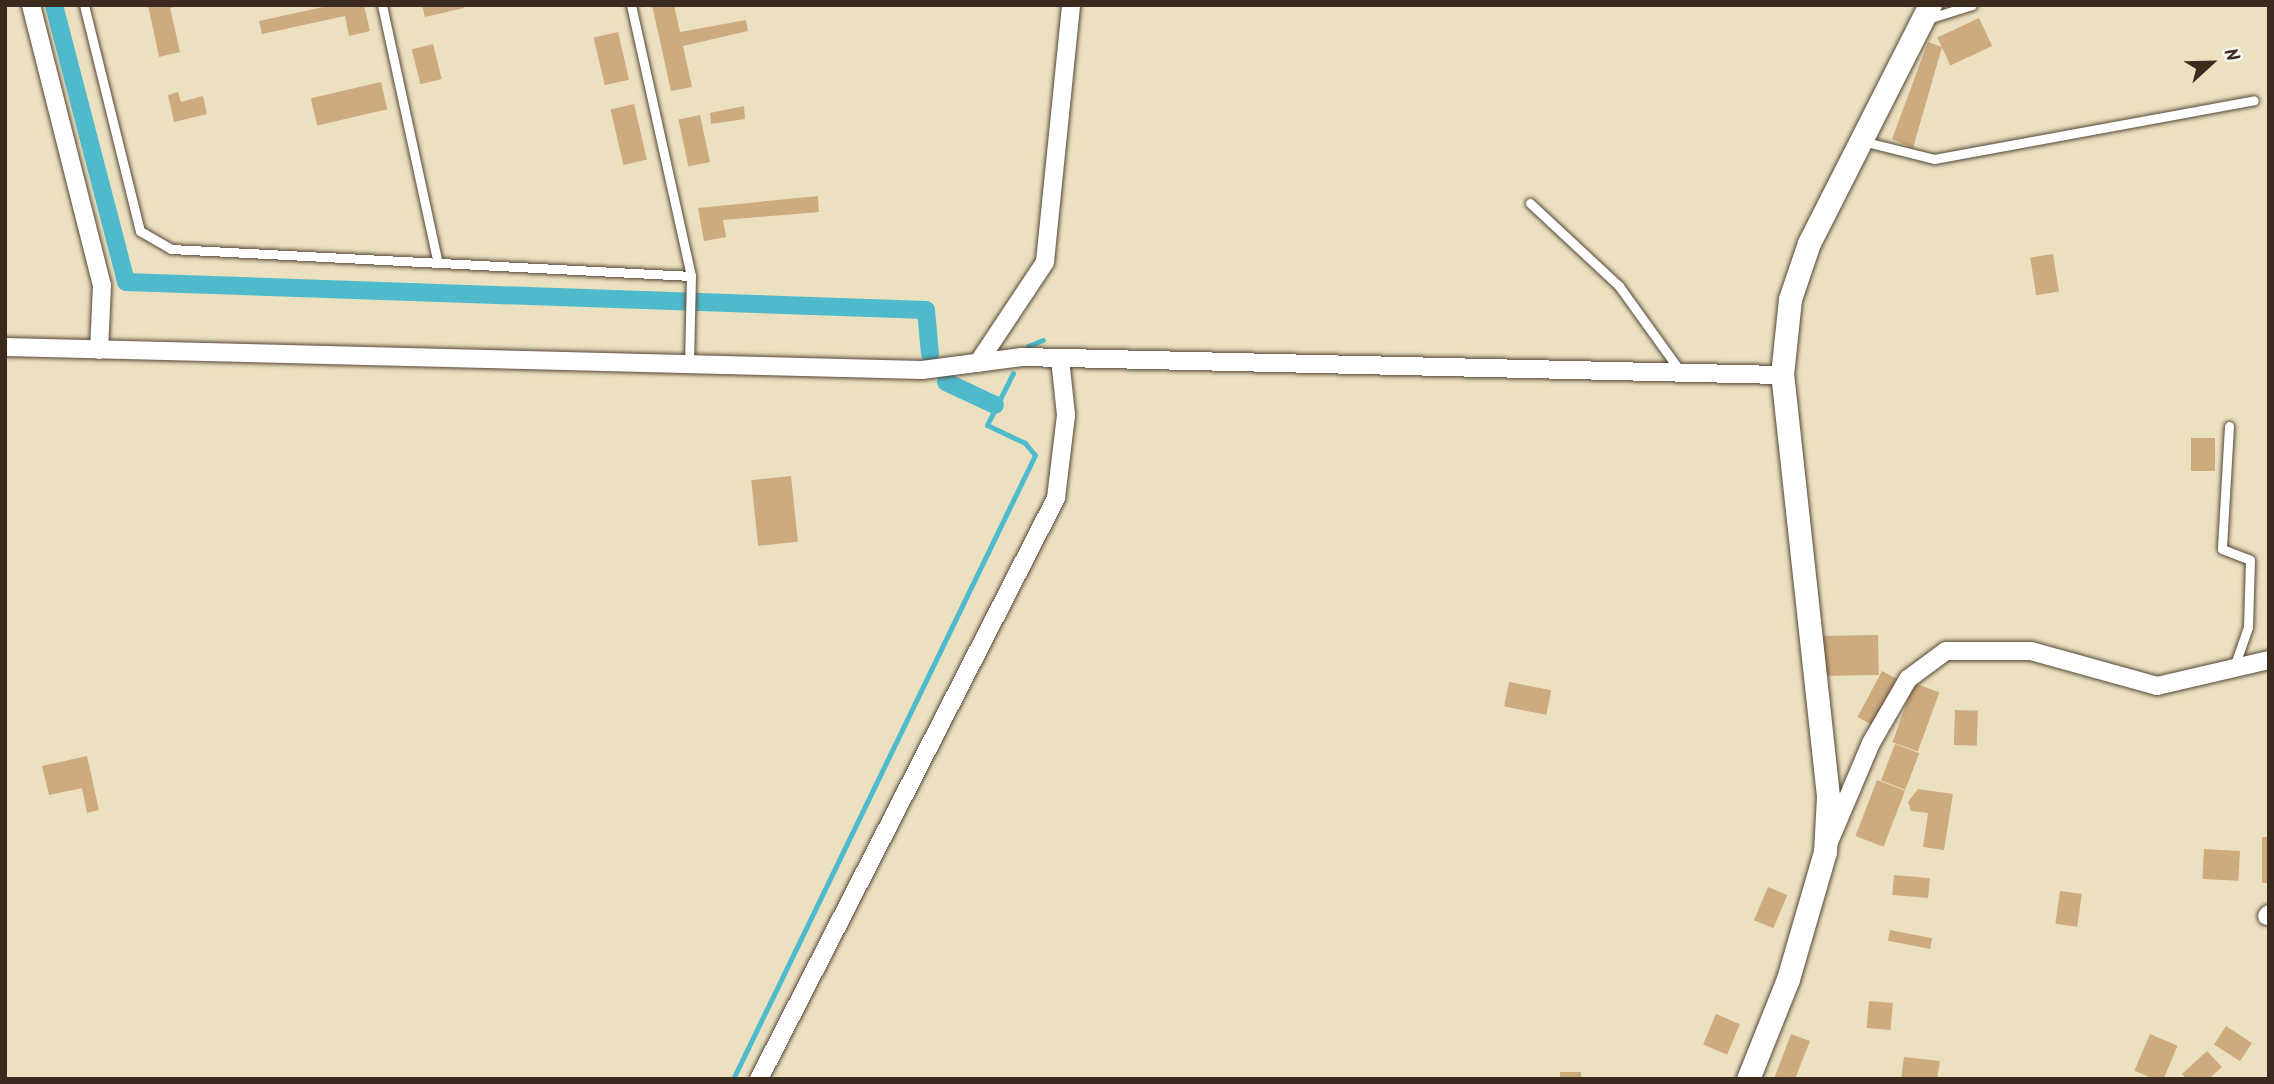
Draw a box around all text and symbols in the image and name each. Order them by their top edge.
north arrow [2176,28,2246,98]
text: N [2214,44,2247,66]

